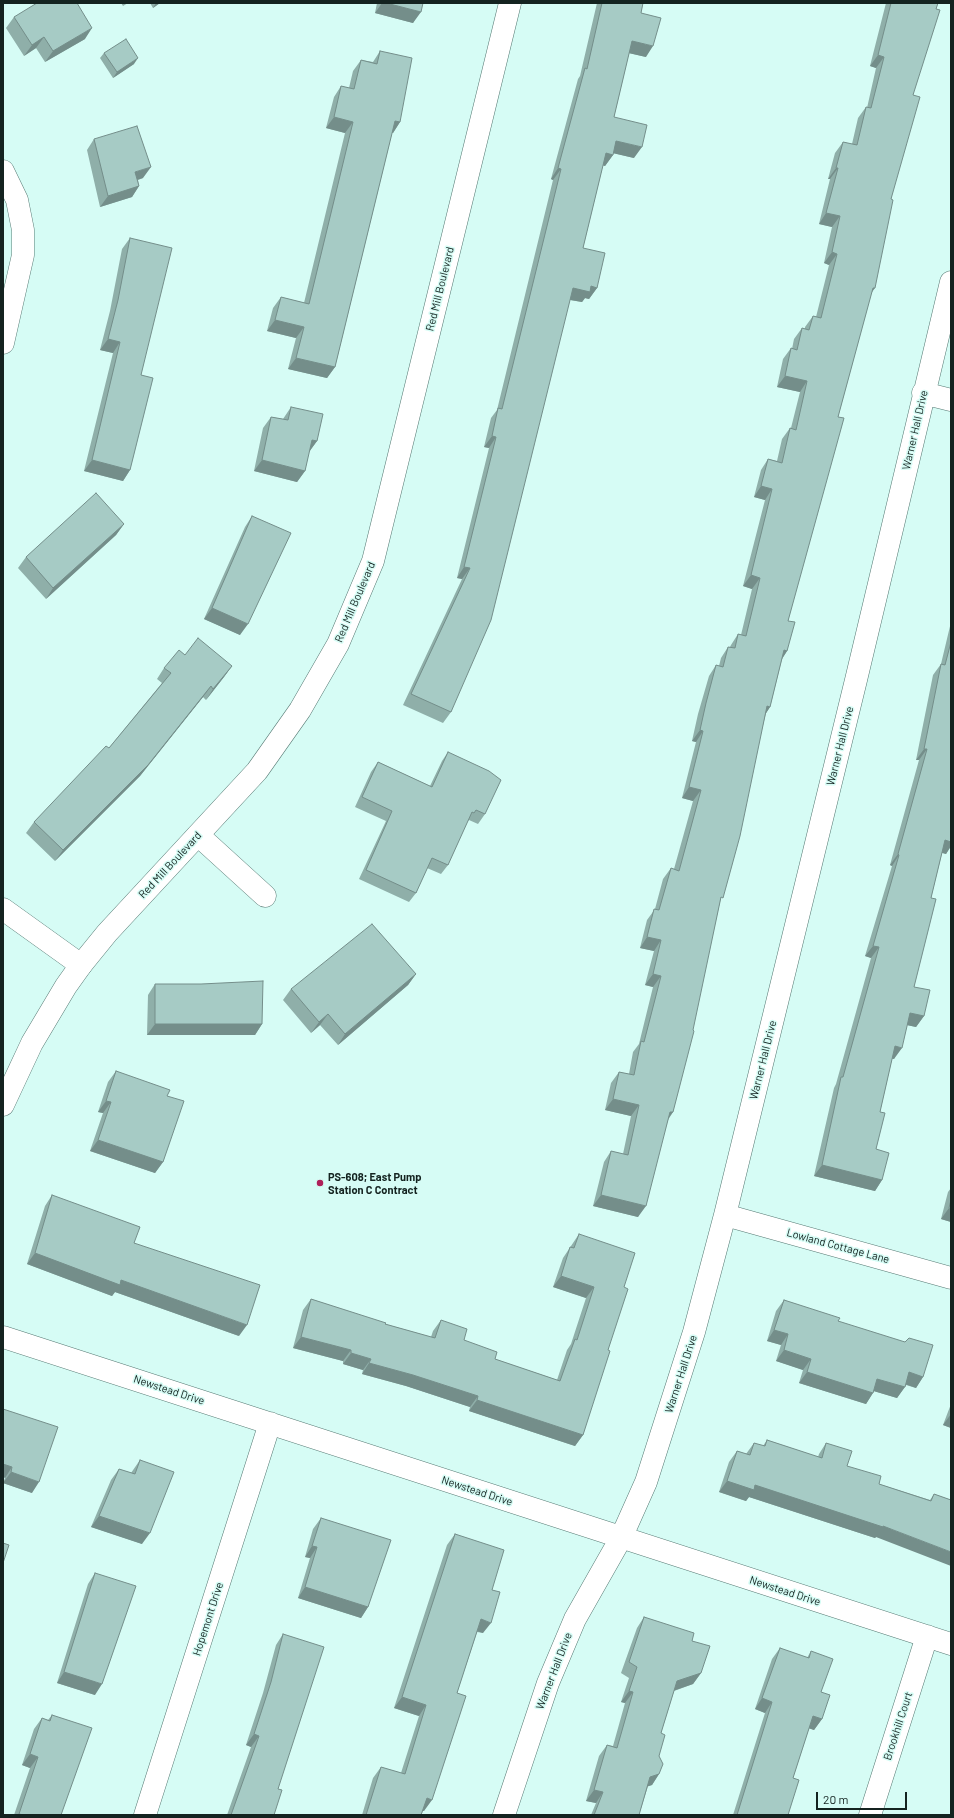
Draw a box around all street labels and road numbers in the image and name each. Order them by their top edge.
street label: Red Mill Boulevard [423,245,457,333]
street label: Warner Hall Drive [899,389,931,471]
street label: Red Mill Boulevard [332,560,378,644]
street label: Warner Hall Drive [824,705,856,787]
street label: Red Mill Boulevard [136,829,204,901]
street label: Warner Hall Drive [747,1019,779,1101]
street label: Lowland Cottage Lane [785,1226,891,1266]
street label: Warner Hall Drive [662,1333,700,1415]
street label: Newstead Drive [132,1372,206,1408]
street label: Newstead Drive [440,1473,514,1509]
street label: Newstead Drive [748,1573,822,1609]
street label: Hopemont Drive [190,1580,226,1658]
street label: Warner Hall Drive [533,1631,575,1711]
street label: Brookhill Court [881,1690,915,1762]

